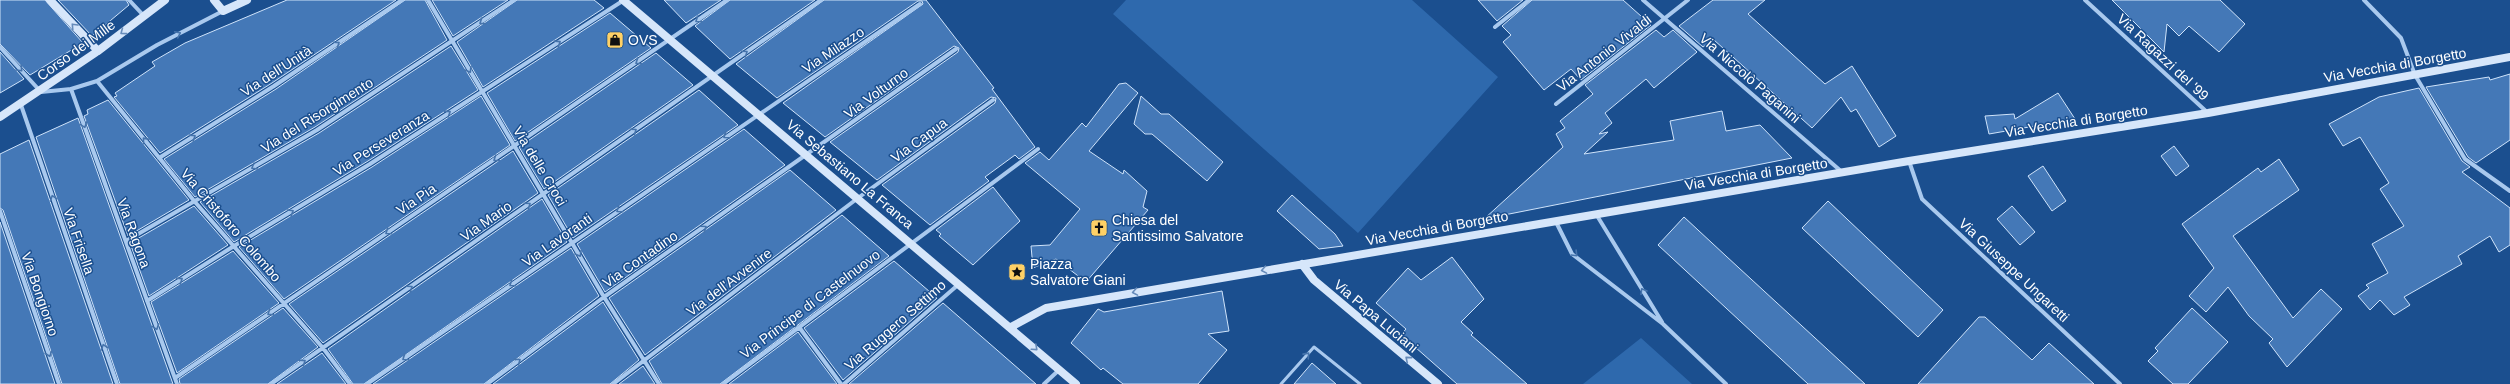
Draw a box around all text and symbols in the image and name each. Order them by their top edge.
street label: Via Antonio Vivaldi [1554,11,1654,95]
street label: Via Ragazzi del '99 [2114,11,2212,104]
one-way arrow [696,15,703,22]
street label: Corso dei Mille [34,16,118,84]
one-way arrow [479,17,486,24]
one-way arrow [72,23,79,31]
street label: Via Milazzo [799,23,867,77]
one-way arrow [121,28,128,35]
shop icon: OVS [605,30,625,50]
street label: Via Niccolò Paganini [1696,30,1804,126]
one-way arrow [174,31,181,39]
place label: OVS [628,32,658,48]
one-way arrow [554,40,561,48]
one-way arrow [333,41,340,49]
street label: Via dell'Unità [238,42,315,100]
street label: Via Vecchia di Borgetto [2322,45,2468,85]
one-way arrow [741,50,748,58]
one-way arrow [635,57,642,65]
street label: Via Volturno [841,64,911,122]
one-way arrow [16,65,23,72]
one-way arrow [465,66,472,73]
street label: Via del Risorgimento [258,74,376,156]
street label: Via Vecchia di Borgetto [2003,102,2149,140]
street label: Via Perseveranza [330,107,432,179]
one-way arrow [444,111,451,118]
street label: Via Capua [888,114,950,166]
street label: Via Sebastiano La Franca [783,116,917,232]
one-way arrow [79,122,88,129]
street label: Via delle Croci [510,123,570,209]
one-way arrow [630,128,637,136]
one-way arrow [723,131,730,139]
one-way arrow [188,135,195,142]
one-way arrow [143,137,150,144]
one-way arrow [493,154,500,161]
street label: Via Vecchia di Borgetto [1683,155,1829,193]
one-way arrow [251,162,258,170]
street label: Via Cristoforo Colombo [178,165,285,285]
street label: Via Pia [393,180,439,218]
one-way arrow [49,194,57,201]
street label: Via Ragona [114,196,154,270]
street label: Via Mario [457,197,515,244]
one-way arrow [523,203,530,210]
one-way arrow [616,205,623,213]
street label: Via Frisella [60,206,98,276]
street label: Via Vecchia di Borgetto [1364,208,1510,248]
one-way arrow [287,209,294,216]
street label: Via Lavoranti [519,210,595,270]
place label: Chiesa del Santissimo Salvatore [1112,212,1244,244]
street label: Via Giuseppe Ungaretti [1956,215,2072,325]
church icon: Chiesa del Santissimo Salvatore [1089,218,1109,238]
one-way arrow [699,226,706,233]
one-way arrow [386,227,393,234]
street label: Via Contadino [599,227,681,291]
street label: Via dell'Avvenire [683,245,775,319]
street label: Via Principe di Castelnuovo [737,246,883,362]
one-way arrow [1570,249,1577,257]
street label: Via Bongiorno [18,250,62,338]
one-way arrow [574,250,581,257]
place label: Piazza Salvatore Giani [1030,256,1126,288]
place icon: Piazza Salvatore Giani [1007,262,1027,282]
one-way arrow [1260,266,1267,274]
street label: Via Papa Luciani [1331,276,1421,356]
one-way arrow [176,277,183,285]
street label: Via Ruggero Settimo [841,277,949,373]
one-way arrow [509,279,516,287]
one-way arrow [405,286,412,293]
one-way arrow [1132,287,1139,296]
one-way arrow [1640,288,1647,295]
one-way arrow [267,308,274,316]
one-way arrow [152,323,160,330]
one-way arrow [1030,343,1038,351]
one-way arrow [100,344,109,351]
one-way arrow [44,351,52,358]
one-way arrow [1302,352,1310,360]
one-way arrow [402,353,409,361]
one-way arrow [1406,357,1413,364]
one-way arrow [299,359,306,367]
one-way arrow [514,359,521,366]

